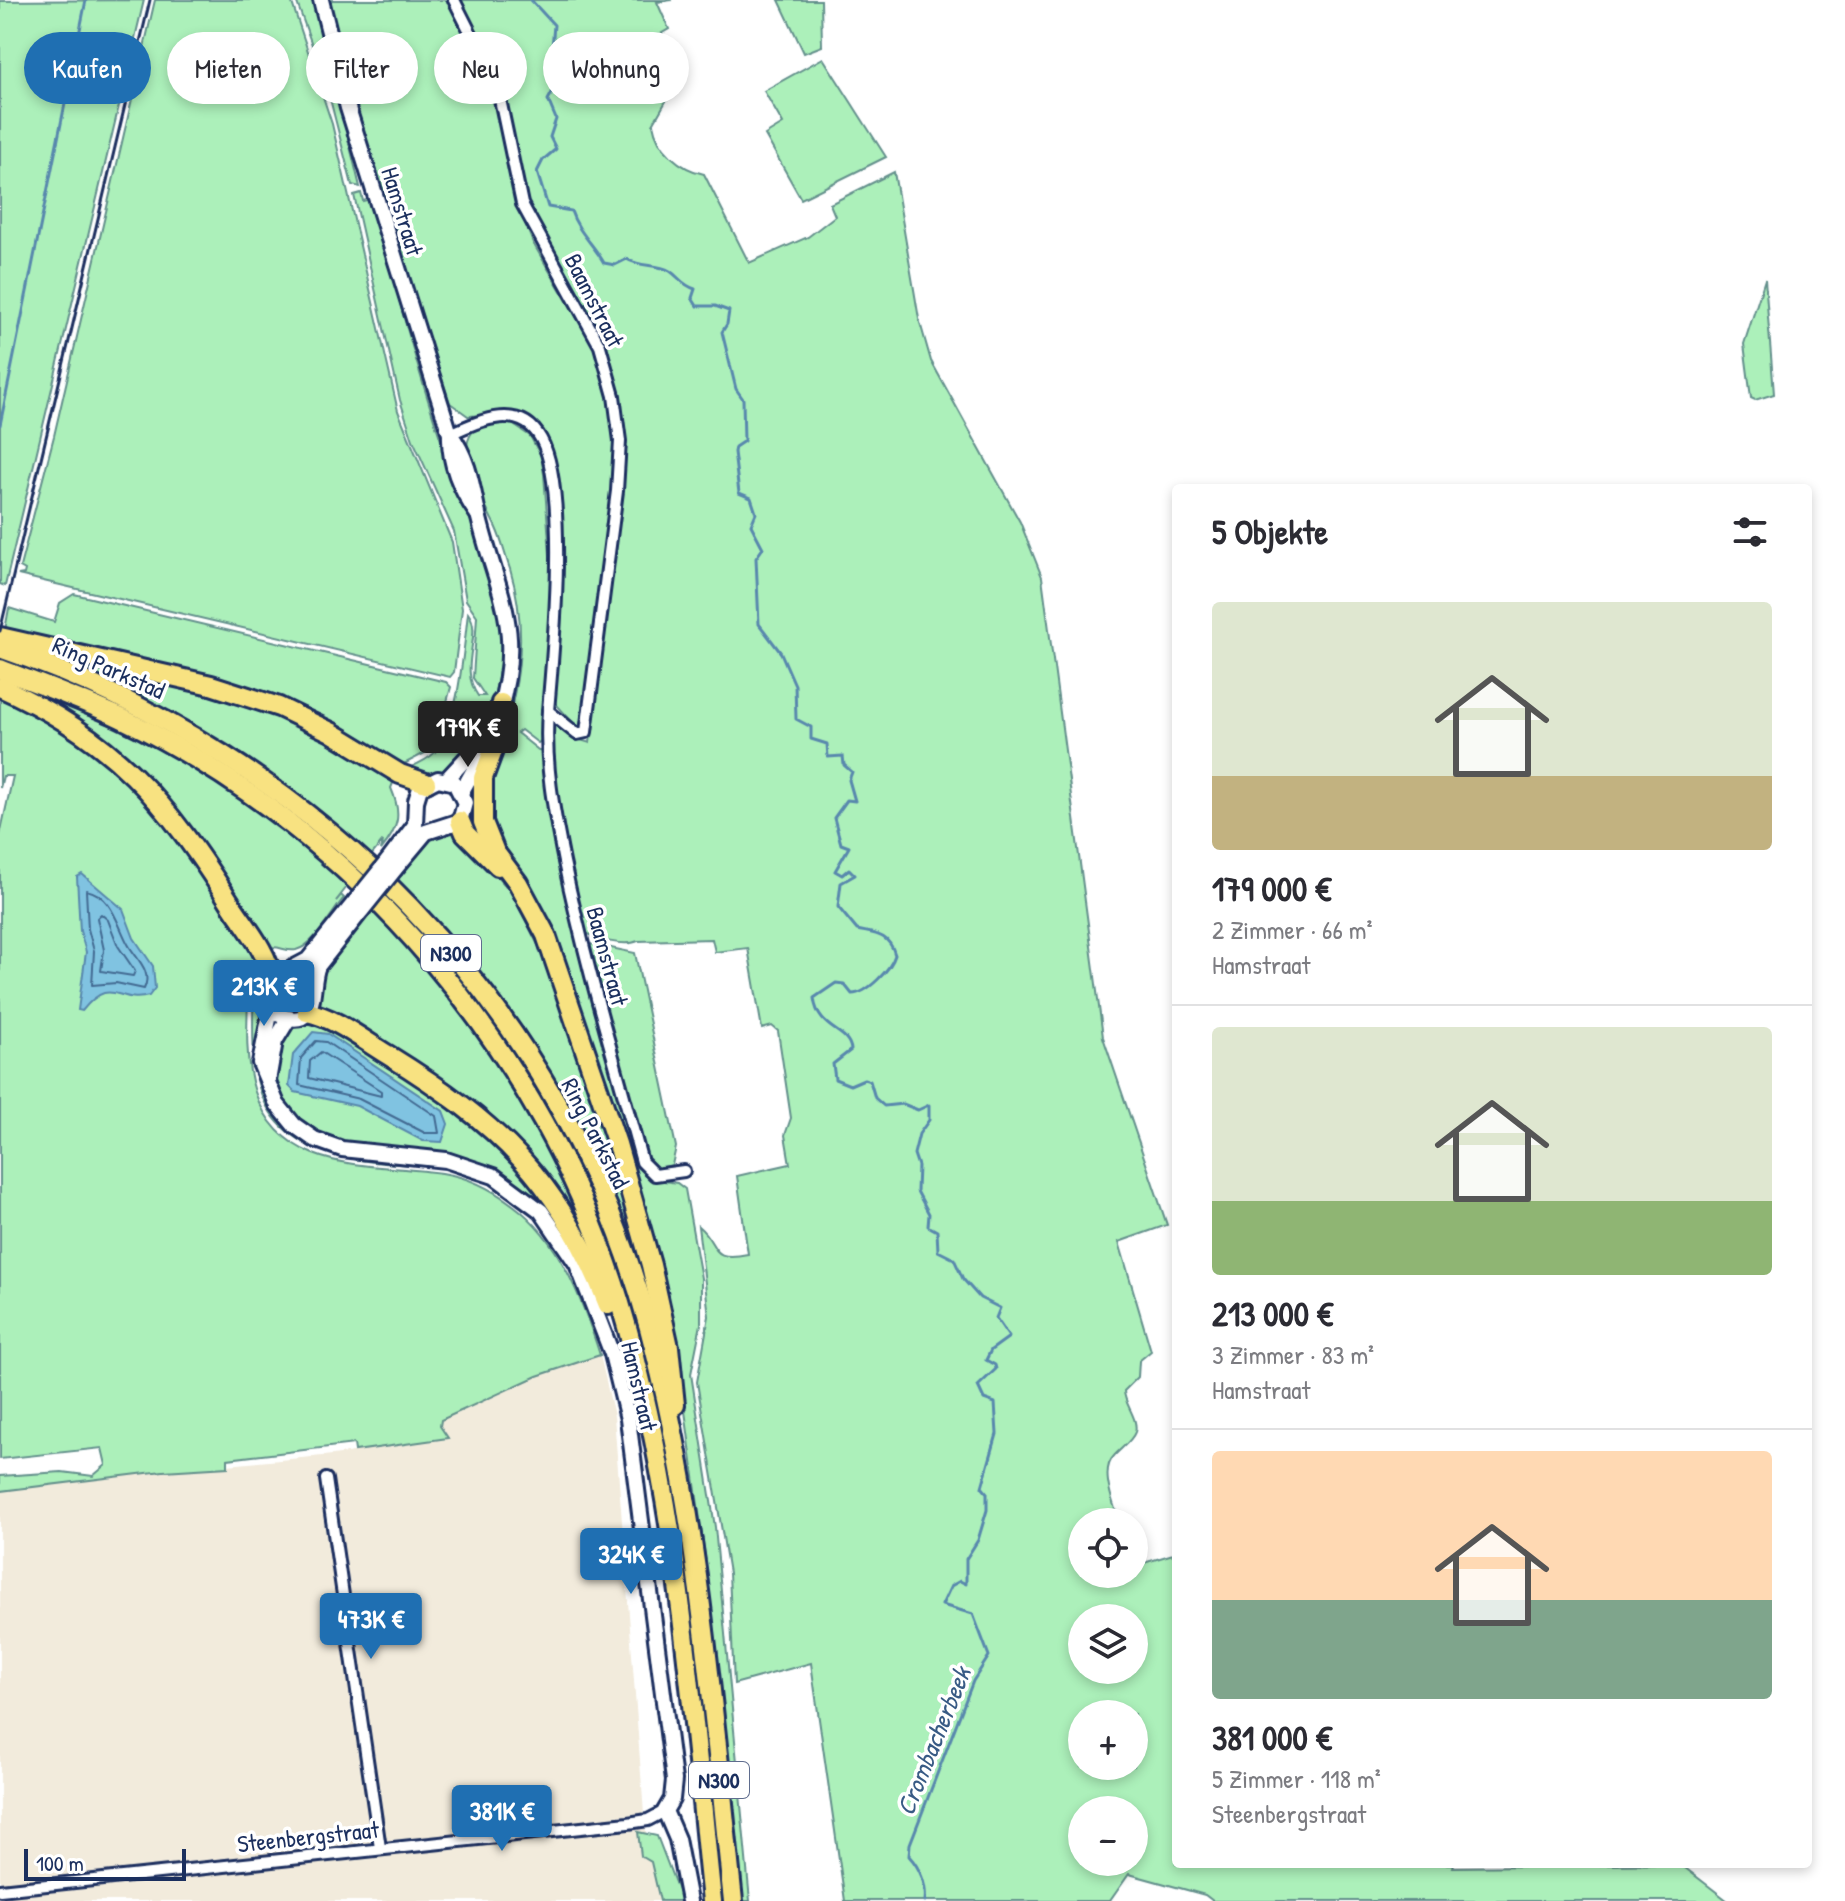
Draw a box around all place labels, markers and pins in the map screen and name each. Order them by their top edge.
pin: 179K € [403,701,533,769]
pin: 213K € [199,960,329,1028]
pin: 324K € [566,1528,696,1596]
pin: 473K € [306,1593,436,1661]
pin: 381K € [437,1785,567,1853]

